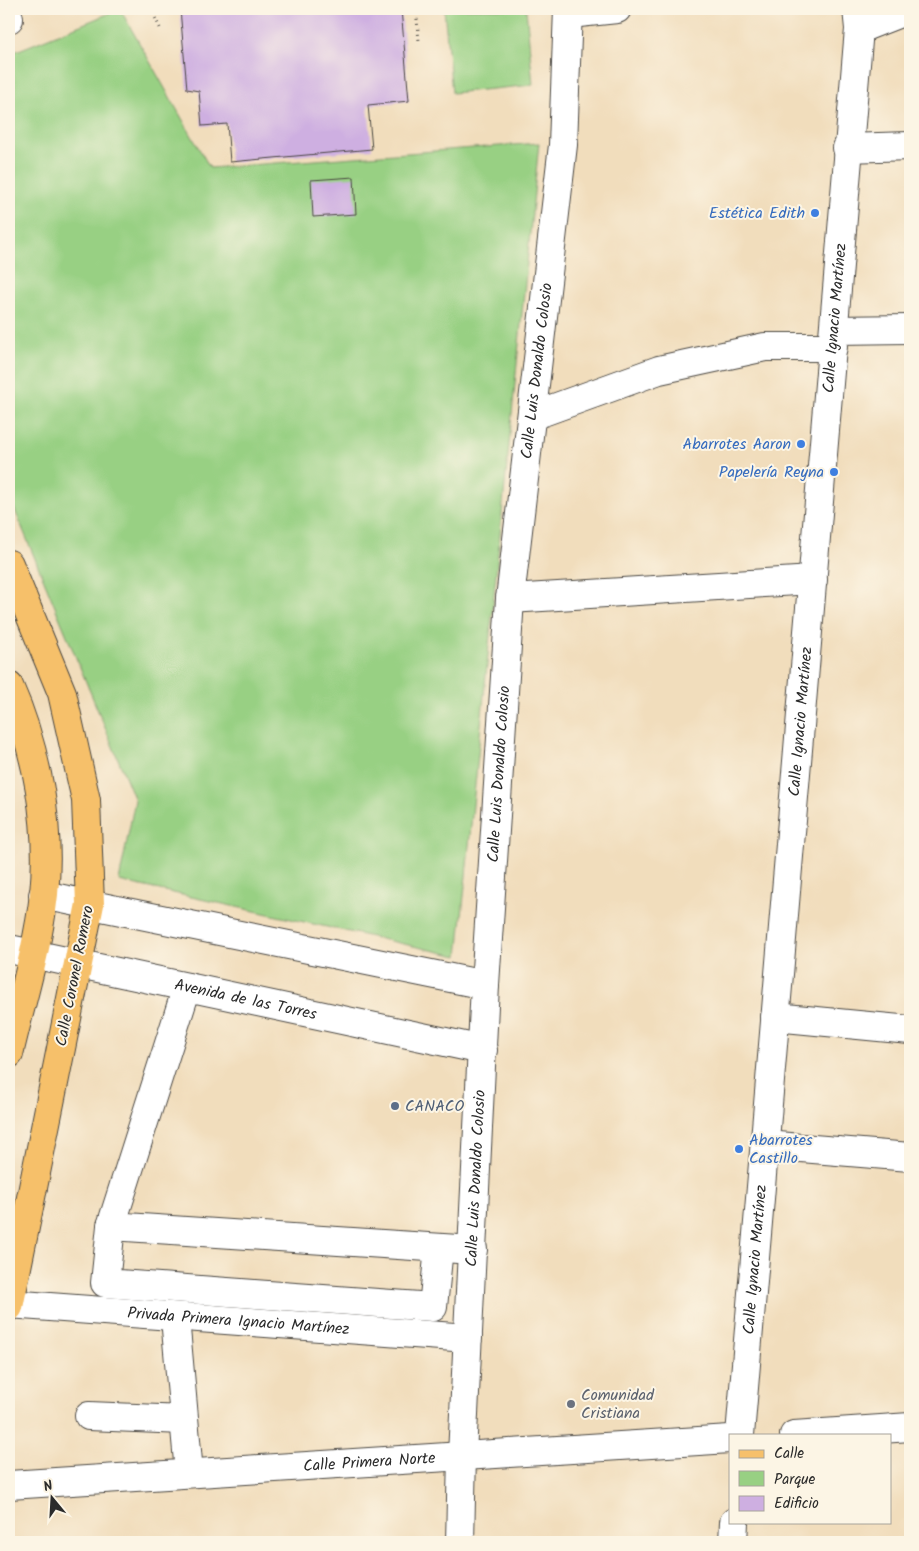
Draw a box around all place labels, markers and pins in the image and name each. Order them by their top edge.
place label: Estética Edith [709,201,805,226]
marker: Estética Edith [809,207,821,219]
place label: Abarrotes Aaron [683,432,791,457]
marker: Abarrotes Aaron [795,438,807,450]
place label: Papelería Reyna [719,460,824,485]
marker: Papelería Reyna [828,466,840,478]
place label: CANACO [405,1094,464,1119]
marker: CANACO [389,1100,401,1112]
place label: Abarrotes Castillo [749,1128,813,1171]
marker: Abarrotes Castillo [733,1143,745,1155]
place label: Comunidad Cristiana [581,1383,655,1426]
marker: Comunidad Cristiana [565,1398,577,1410]

